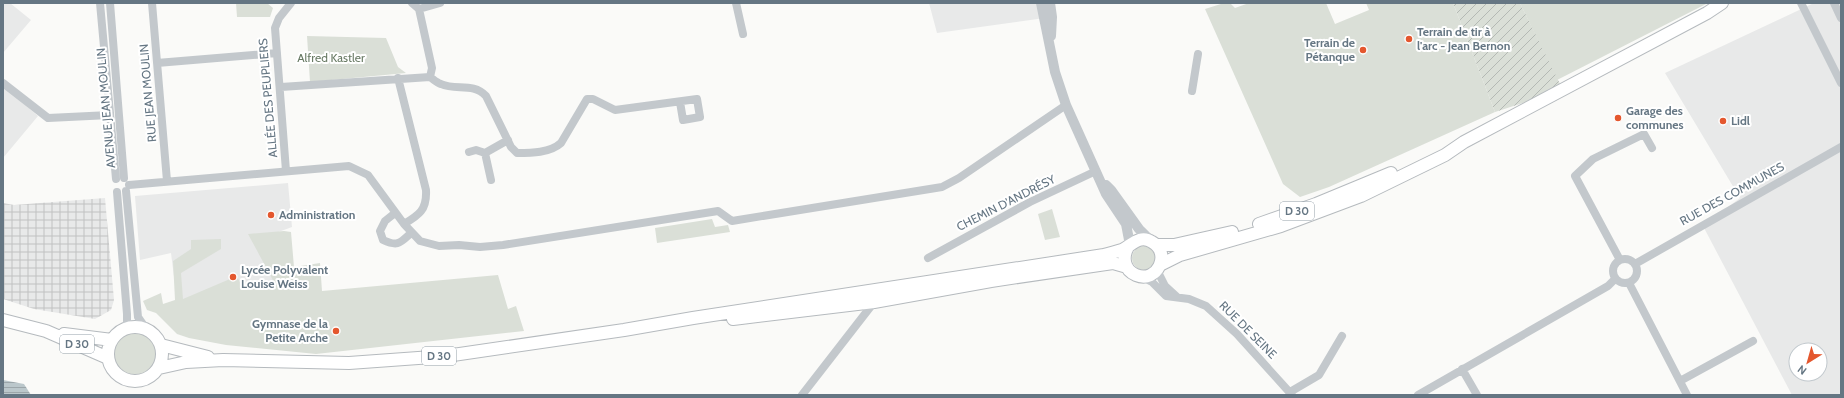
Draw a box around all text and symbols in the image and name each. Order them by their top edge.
place label: Terrain de tir à l'arc - Jean Bernon [1417,24,1510,53]
marker: Terrain de tir à l'arc - Jean Bernon [1404,34,1414,44]
place label: Terrain de Pétanque [1304,35,1355,64]
street label: ALLÉE DES PEUPLIERS [255,38,280,158]
street label: RUE JEAN MOULIN [136,43,159,143]
marker: Terrain de Pétanque [1358,45,1368,55]
street label: AVENUE JEAN MOULIN [93,47,118,169]
park label: Alfred Kastler [297,50,365,65]
place label: Garage des communes [1626,103,1684,132]
marker: Garage des communes [1613,113,1623,123]
place label: Lidl [1731,113,1750,128]
marker: Lidl [1718,116,1728,126]
street label: RUE DES COMMUNES [1677,159,1787,228]
street label: CHEMIN D'ANDRÉSY [954,171,1058,234]
road number: D 30 [1280,202,1314,220]
place label: Administration [279,207,355,222]
marker: Administration [266,210,276,220]
place label: Lycée Polyvalent Louise Weiss [241,262,328,291]
marker: Lycée Polyvalent Louise Weiss [228,272,238,282]
street label: RUE DE SEINE [1216,298,1280,362]
place label: Gymnase de la Petite Arche [252,316,328,345]
marker: Gymnase de la Petite Arche [331,326,341,336]
road number: D 30 [60,335,94,353]
north arrow [1788,342,1828,382]
road number: D 30 [422,347,456,365]
text: N [1795,362,1809,378]

